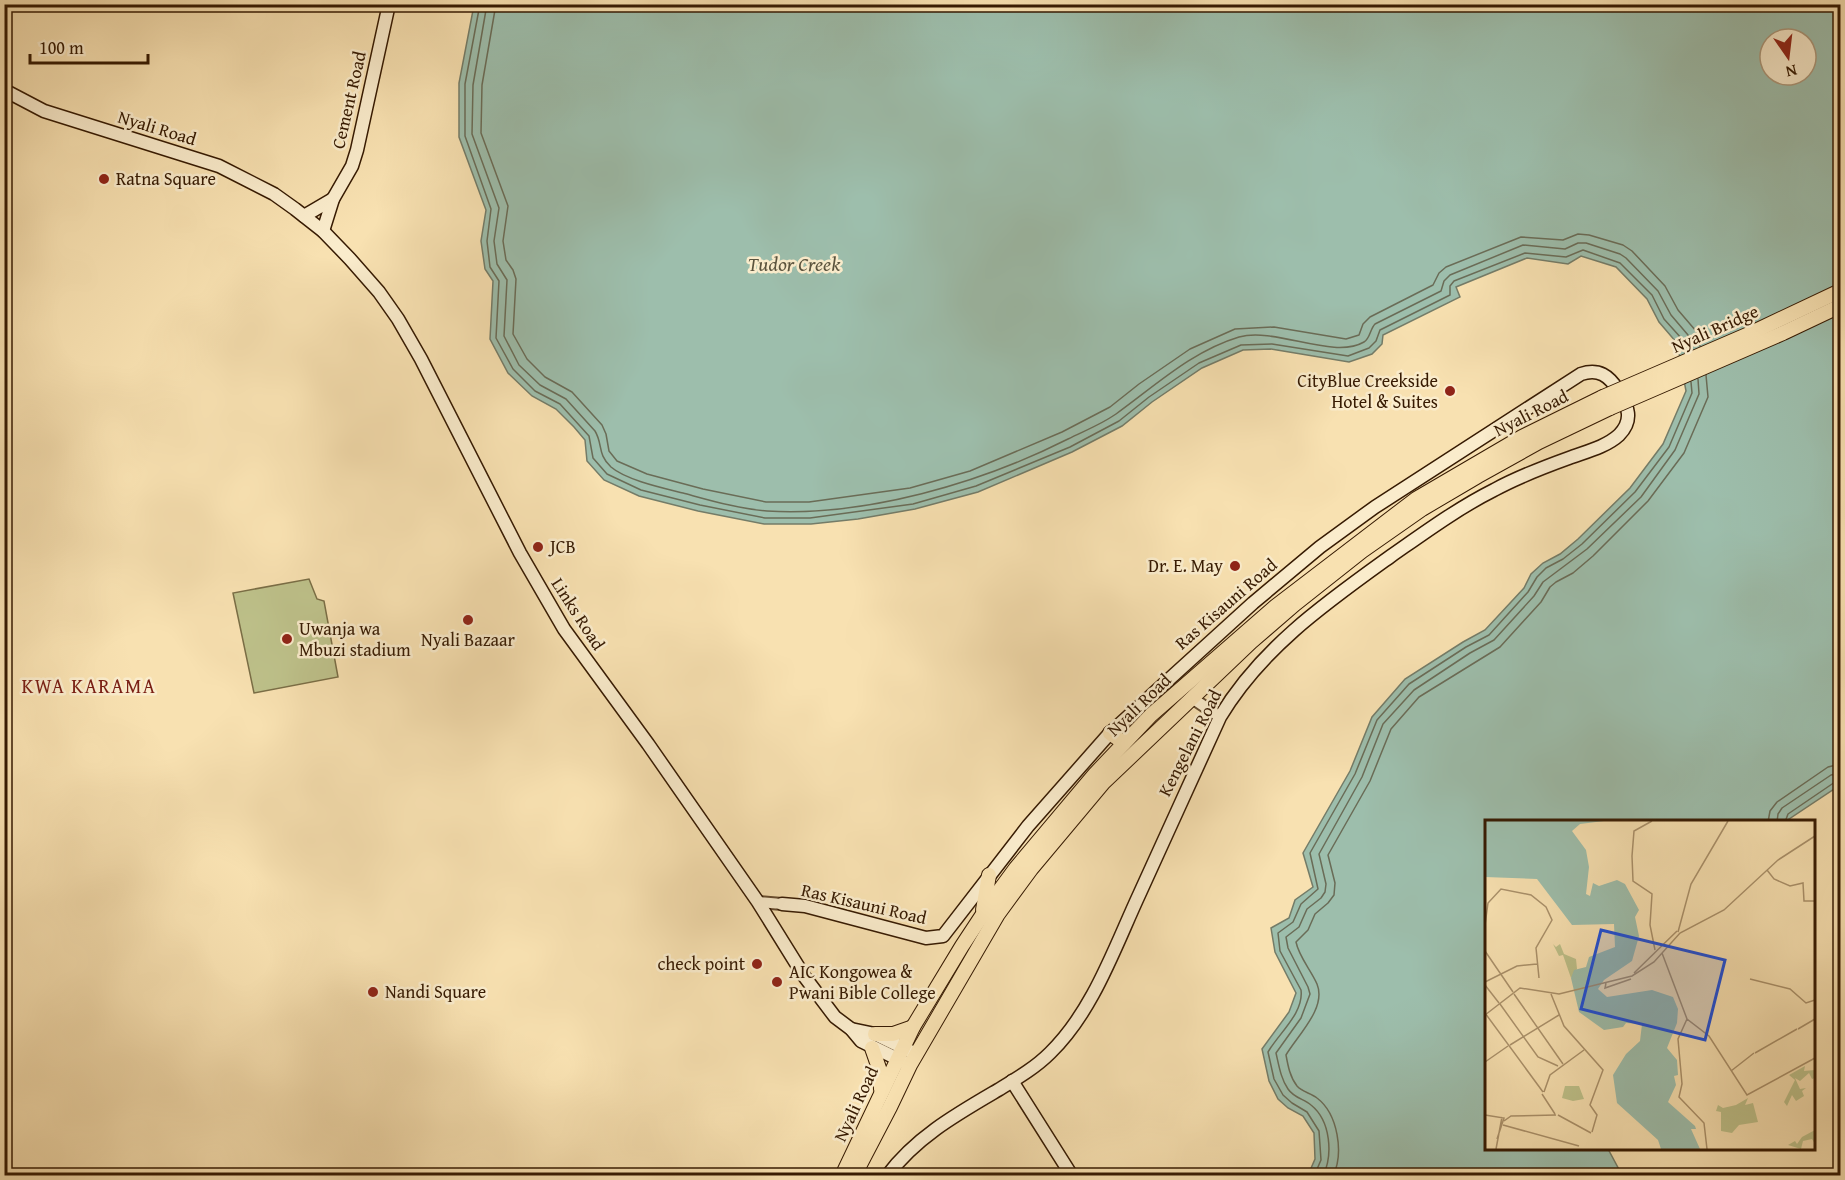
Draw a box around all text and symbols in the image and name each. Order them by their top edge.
scale bar [30,27,148,65]
north arrow [1758,27,1818,87]
text: 100 m [39,34,84,61]
street label: Cement Road [324,48,373,151]
text: N [1783,59,1800,85]
street label: Nyali Road [115,103,200,152]
place label: Ratna Square [116,165,216,192]
marker: Ratna Square [97,172,111,186]
water label: Tudor Creek [748,249,841,278]
street label: Nyali Bridge [1667,297,1763,360]
place label: CityBlue Creekside Hotel & Suites [1297,367,1438,415]
street label: Nyali Road [1489,382,1573,443]
marker: CityBlue Creekside Hotel & Suites [1443,384,1457,398]
place label: JCB [548,533,576,560]
marker: JCB [531,540,545,554]
street label: Ras Kisauni Road [1169,551,1283,656]
place label: Dr. E. May [1148,552,1223,579]
marker: Dr. E. May [1228,559,1242,573]
street label: Links Road [545,572,612,656]
marker: Nyali Bazaar [461,613,475,627]
place label: Uwanja wa Mbuzi stadium [299,615,411,663]
place label: Nyali Bazaar [421,626,516,653]
marker: Uwanja wa Mbuzi stadium [280,632,294,646]
street label: Nyali Road [1100,667,1177,742]
district label: KWA KARAMA [22,671,156,700]
street label: Kengelani Road [1151,684,1228,801]
inset map [1485,820,1815,1150]
street label: Ras Kisauni Road [799,876,930,931]
place label: check point [658,950,746,977]
marker: check point [750,957,764,971]
place label: AIC Kongowea & Pwani Bible College [789,958,936,1006]
marker: AIC Kongowea & Pwani Bible College [770,975,784,989]
place label: Nandi Square [385,978,486,1005]
marker: Nandi Square [366,985,380,999]
street label: Nyali Road [826,1061,885,1146]

